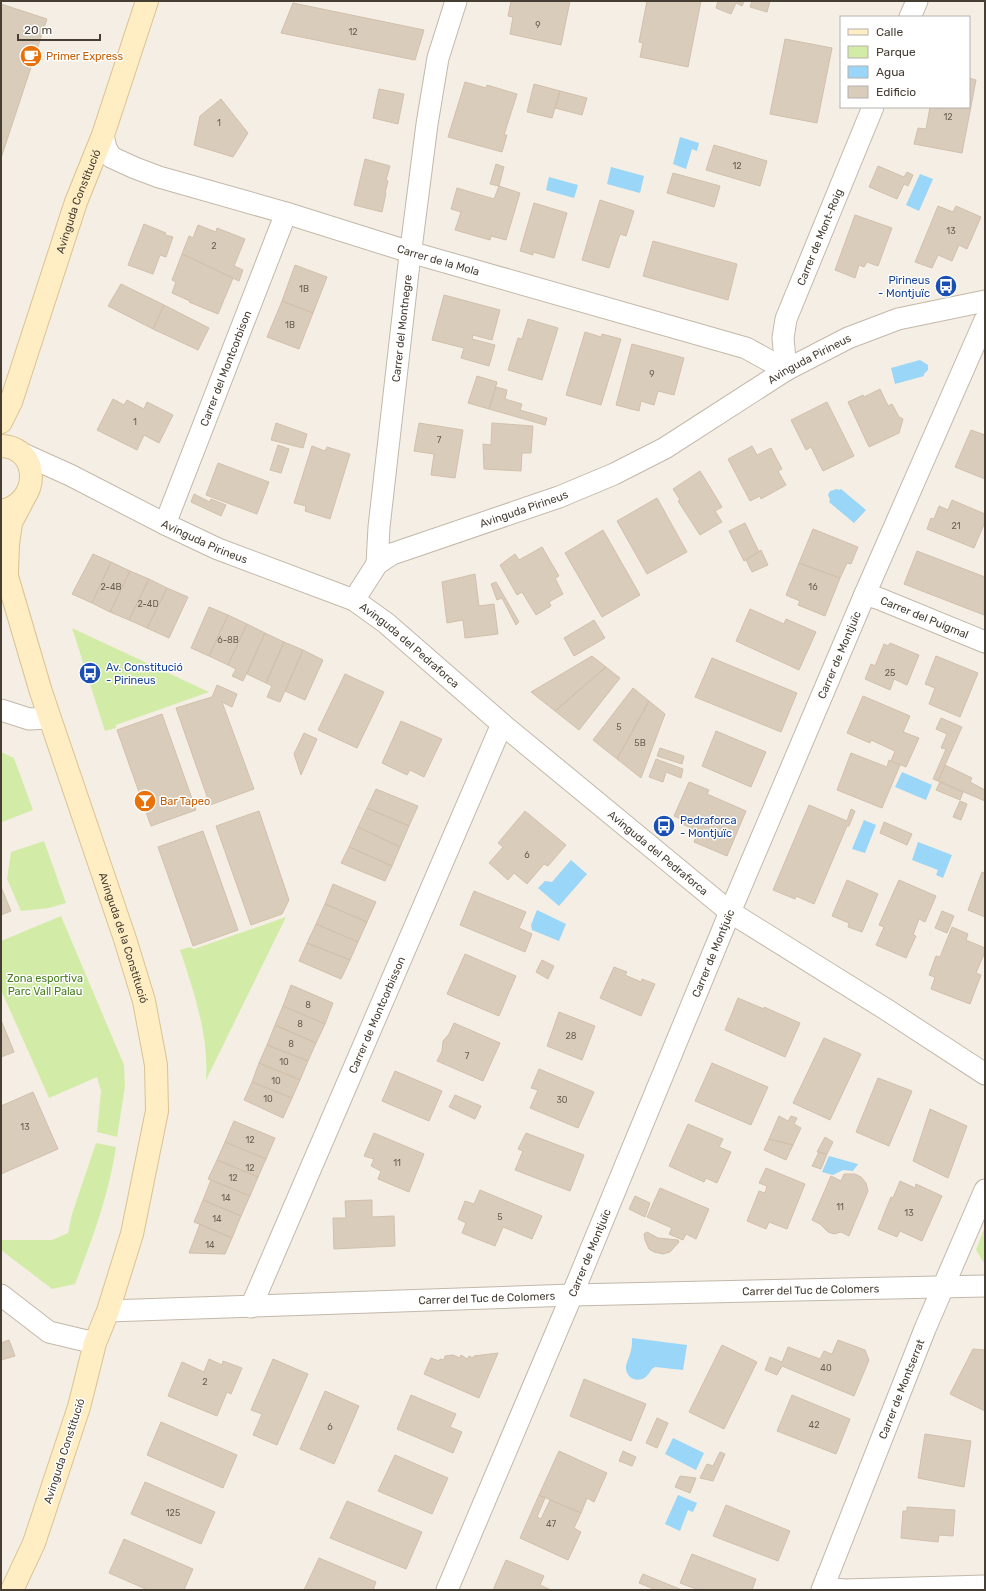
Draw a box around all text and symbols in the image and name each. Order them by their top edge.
scale bar [18,16,100,42]
legend [840,16,970,108]
house number: 9 [535,20,541,30]
text: 20 m [24,23,52,37]
text: Calle [876,25,903,39]
house number: 12 [348,27,358,37]
cafe icon: Primer Express [18,43,44,69]
text: Parque [876,45,916,59]
place label: Primer Express [46,50,123,63]
text: Agua [876,65,905,79]
text: Edificio [876,85,916,99]
house number: 12 [943,112,953,122]
house number: 1 [217,118,221,128]
street label: Avinguda Constitució [54,148,104,255]
house number: 12 [732,161,742,171]
street label: Carrer de Mont-Roig [794,187,846,288]
house number: 13 [946,226,956,236]
house number: 2 [211,241,217,251]
street label: Carrer de la Mola [395,242,481,278]
bus stop icon: Pirineus - Montjuïc [933,273,959,299]
street label: Carrer del Montnegre [390,274,415,383]
place label: Pirineus - Montjuïc [878,274,930,300]
house number: 1B [299,284,309,294]
street label: Carrer del Montcorbison [198,309,254,428]
house number: 1B [285,320,295,330]
street label: Avinguda Pirineus [766,331,854,387]
house number: 9 [649,369,655,379]
house number: 1 [133,417,137,427]
house number: 7 [437,435,442,445]
street label: Avinguda Pirineus [478,488,570,531]
street label: Avinguda Pirineus [159,517,250,567]
house number: 21 [951,521,961,531]
house number: 2-4B [100,582,122,592]
house number: 16 [808,582,818,592]
street label: Carrer del Puigmal [878,594,970,642]
house number: 2-4D [137,599,159,609]
street label: Avinguda del Pedraforca [357,600,462,691]
street label: Carrer de Montjuïc [815,609,864,701]
house number: 6-8B [217,635,239,645]
bus stop icon: Av. Constitució - Pirineus [77,660,103,686]
place label: Av. Constitució - Pirineus [106,661,183,687]
house number: 25 [885,668,895,678]
house number: 5 [616,722,622,732]
house number: 5B [634,738,646,748]
bar icon: Bar Tapeo [132,788,158,814]
place label: Bar Tapeo [160,795,210,808]
street label: Avinguda del Pedraforca [605,808,710,898]
bus stop icon: Pedraforca - Montjuïc [651,813,677,839]
place label: Pedraforca - Montjuïc [680,814,736,840]
house number: 6 [524,850,530,860]
street label: Avinguda de la Constitució [96,871,150,1005]
street label: Carrer de Montjuïc [689,908,737,999]
street label: Carrer de Montcorbisson [346,955,408,1076]
park label: Zona esportiva Parc Vall Palau [7,972,83,998]
house number: 8 [305,1000,311,1010]
house number: 8 [297,1019,303,1029]
house number: 28 [565,1031,577,1041]
house number: 8 [288,1039,294,1049]
house number: 7 [465,1051,470,1061]
house number: 10 [279,1057,289,1067]
house number: 10 [271,1076,281,1086]
house number: 10 [263,1094,273,1104]
house number: 30 [556,1095,568,1105]
house number: 13 [20,1122,30,1132]
house number: 12 [245,1135,255,1145]
house number: 11 [393,1158,401,1168]
house number: 12 [245,1163,255,1173]
house number: 12 [228,1173,238,1183]
house number: 14 [221,1193,231,1203]
house number: 11 [836,1202,844,1212]
street label: Carrer de Montjuïc [566,1207,614,1299]
house number: 13 [904,1208,914,1218]
house number: 5 [497,1212,503,1222]
house number: 14 [212,1214,222,1224]
house number: 14 [205,1240,215,1250]
street label: Carrer del Tuc de Colomers [742,1282,880,1298]
street label: Carrer del Tuc de Colomers [418,1290,556,1307]
street label: Carrer de Montserrat [876,1337,928,1441]
house number: 40 [820,1363,832,1373]
house number: 2 [202,1377,208,1387]
street label: Avinguda Constitució [41,1397,88,1505]
house number: 42 [809,1420,819,1430]
house number: 6 [327,1422,333,1432]
house number: 125 [166,1508,180,1518]
house number: 47 [546,1519,556,1529]

